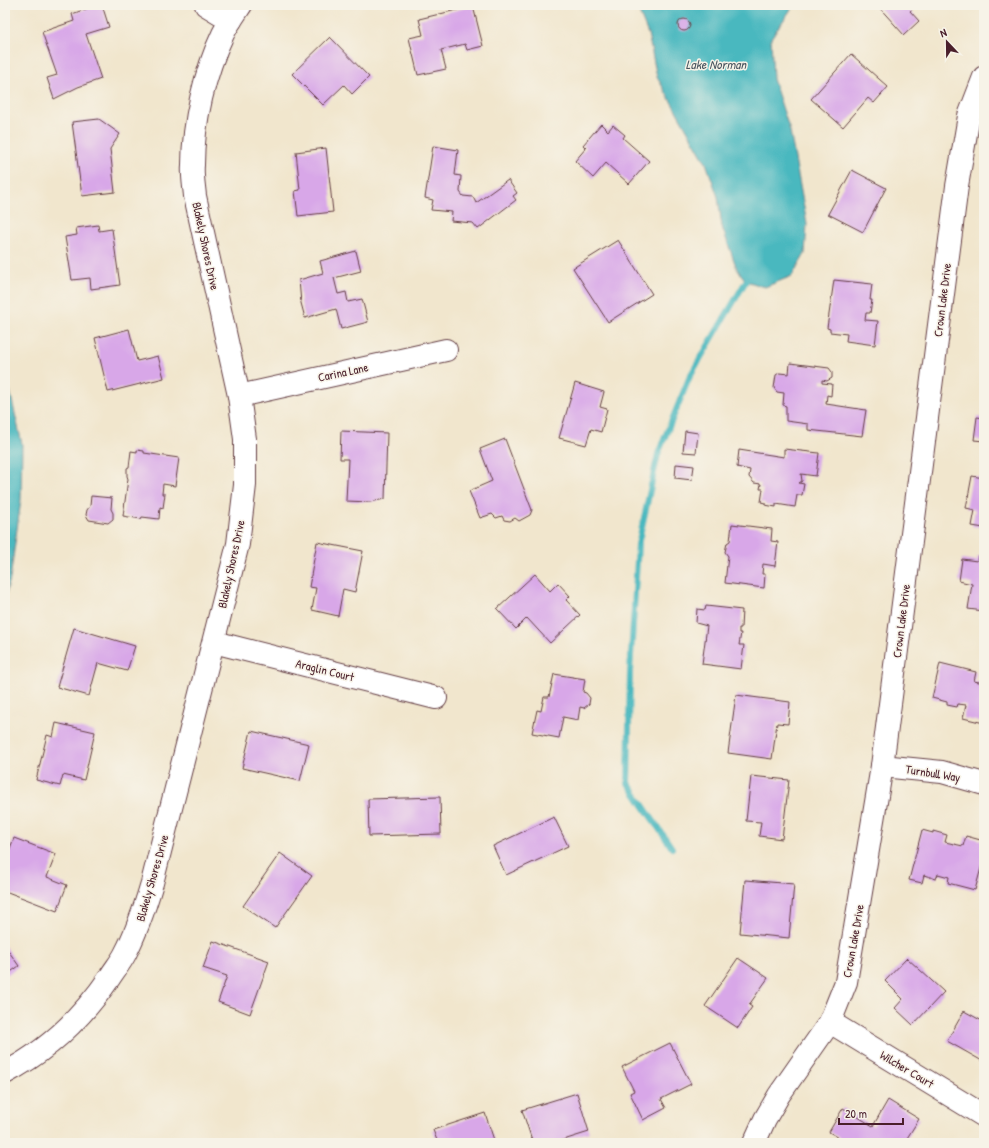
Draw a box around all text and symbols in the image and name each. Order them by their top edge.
north arrow [927,22,967,62]
text: N [938,25,949,40]
water label: Lake Norman [686,55,747,73]
street label: Blakely Shores Drive [188,200,224,292]
street label: Crown Lake Drive [929,262,955,338]
street label: Carina Lane [316,358,370,386]
street label: Blakely Shores Drive [213,518,249,610]
street label: Crown Lake Drive [888,583,914,659]
street label: Araglin Court [294,655,357,686]
street label: Turnbull Way [904,760,962,786]
street label: Blakely Shores Drive [131,832,173,923]
street label: Crown Lake Drive [838,903,868,979]
street label: Wilcher Court [877,1046,938,1092]
scale bar [839,1100,903,1126]
text: 20 m [845,1105,867,1122]

